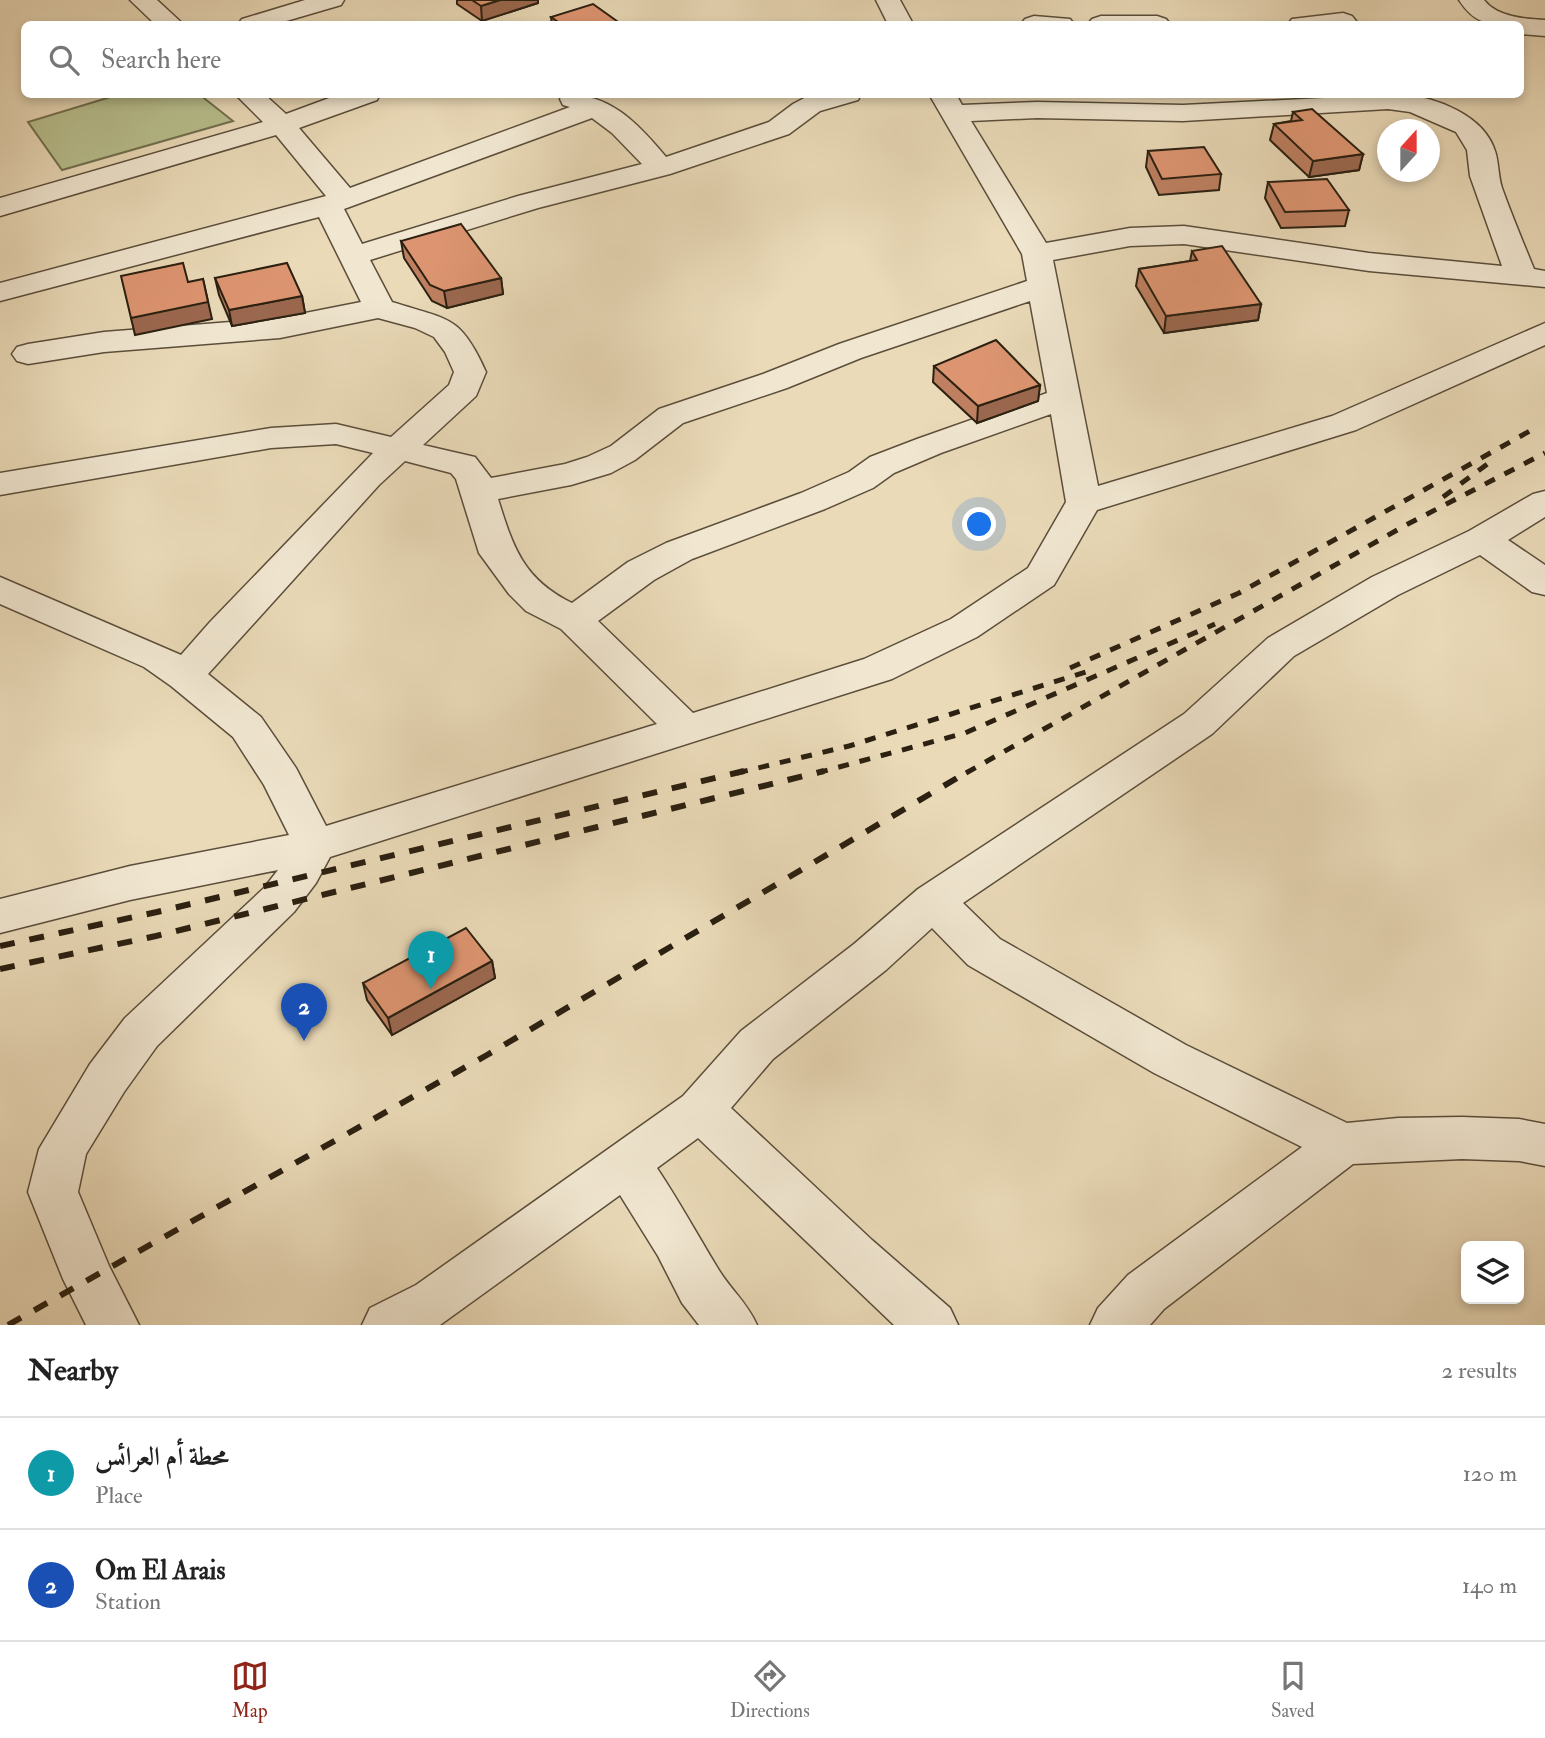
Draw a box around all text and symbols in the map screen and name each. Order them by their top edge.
search box [21,21,1524,98]
icon: search [45,41,83,79]
text: Search here [101,44,221,76]
north arrow [1377,119,1440,182]
your location [962,507,996,541]
pin: 1 [408,931,454,989]
pin: 2 [281,983,327,1041]
map controls [1461,1241,1524,1304]
button: layers [1461,1241,1524,1304]
text: Nearby [28,1352,118,1389]
text: 2 results [1442,1356,1517,1385]
text: محطة أم العرائس [95,1441,229,1473]
text: 1 [47,1459,55,1488]
text: 120 m [1463,1459,1517,1488]
text: Place [95,1481,143,1510]
text: Om El Arais [95,1555,225,1587]
text: 2 [45,1571,57,1600]
text: 140 m [1462,1571,1517,1600]
text: Station [95,1587,161,1616]
tab: Map [231,1657,269,1723]
tab: Directions [730,1657,810,1723]
tab: Saved [1271,1657,1314,1723]

